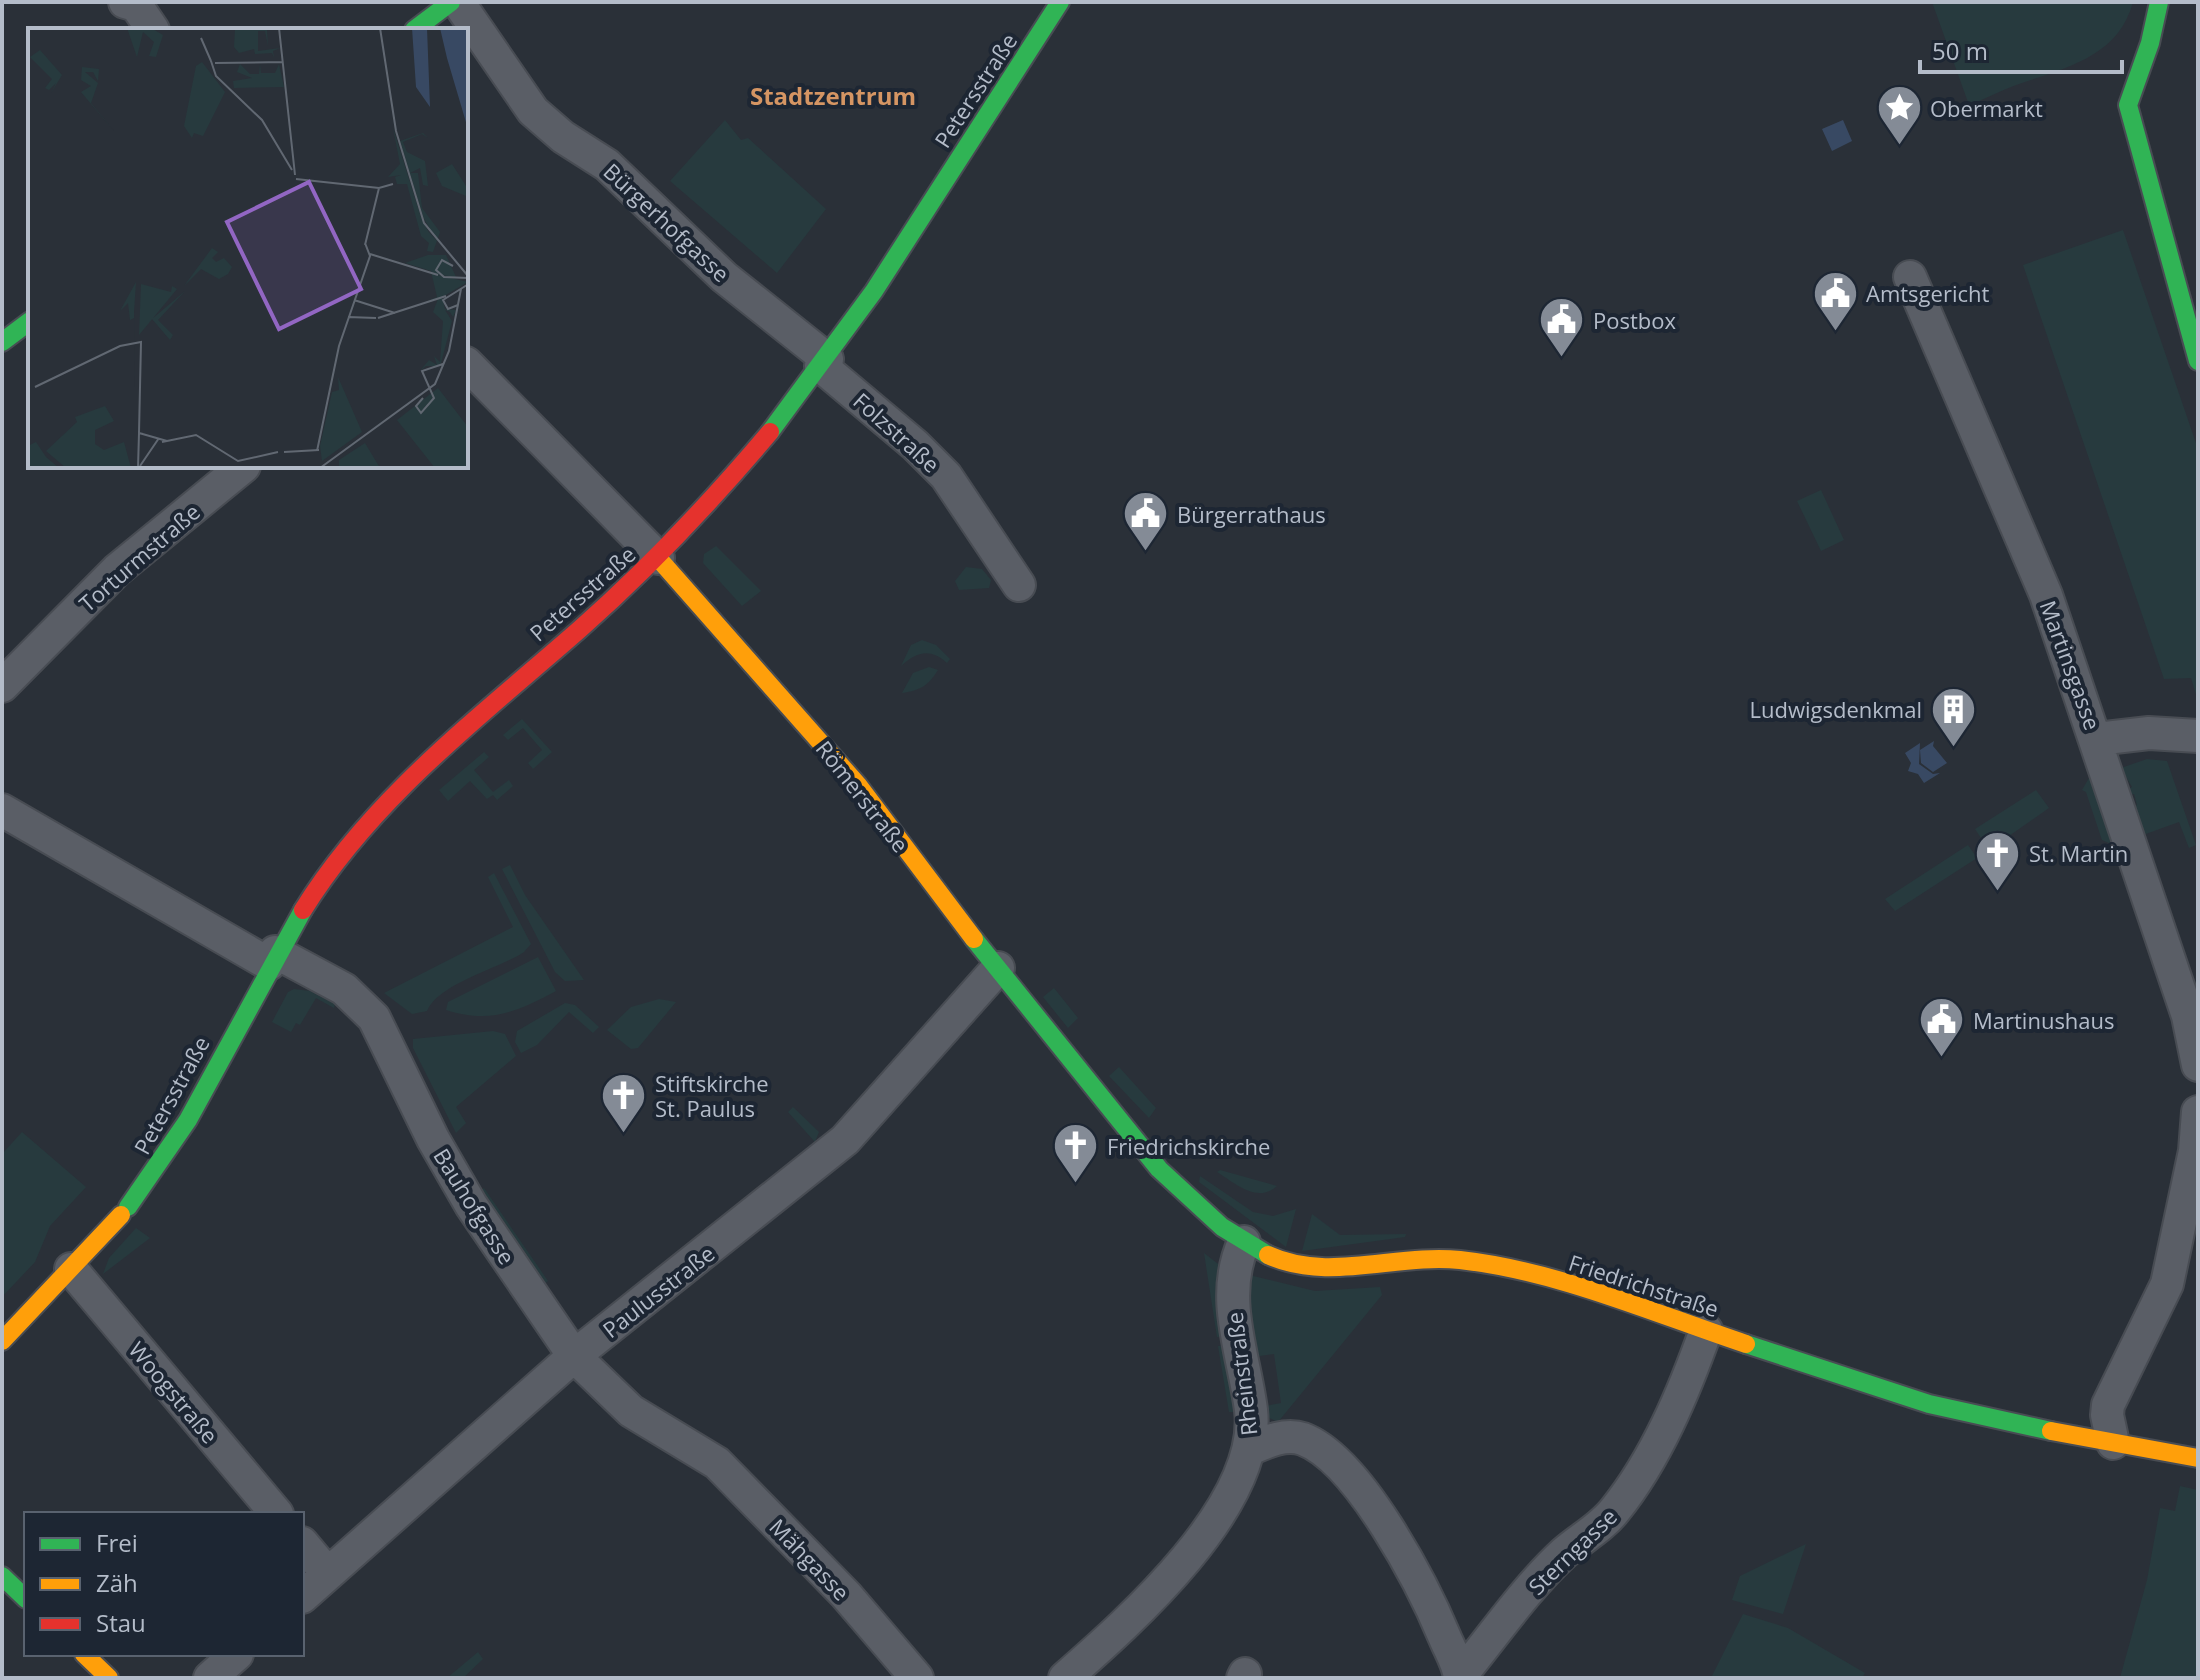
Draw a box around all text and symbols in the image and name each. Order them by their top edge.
scale bar [1920,24,2122,74]
street label: Petersstraße [927,27,1023,153]
inset map [28,28,468,468]
text: 50 m [1932,34,1988,67]
district label: Stadtzentrum [750,79,916,112]
place icon: Obermarkt [1875,84,1923,147]
place label: Obermarkt [1930,93,2043,123]
street label: Bürgerhofgasse [598,156,736,288]
public building icon: Amtsgericht [1811,269,1859,332]
place label: Amtsgericht [1866,278,1989,308]
public building icon: Postbox [1538,296,1586,359]
place label: Postbox [1593,305,1676,335]
street label: Folzstraße [848,385,946,479]
public building icon: Bürgerrathaus [1122,490,1170,553]
street label: Torturmstraße [72,496,206,618]
place label: Bürgerrathaus [1177,499,1326,529]
street label: Petersstraße [523,539,641,647]
street label: Martinsgasse [2034,596,2108,734]
building icon: Ludwigsdenkmal [1929,685,1977,748]
place label: Ludwigsdenkmal [1750,694,1922,724]
street label: Römerstraße [810,734,916,858]
church icon: St. Martin [1974,829,2022,892]
place label: St. Martin [2029,838,2128,868]
public building icon: Martinushaus [1918,996,1966,1059]
place label: Martinushaus [1973,1005,2115,1035]
street label: Petersstraße [126,1031,216,1159]
place label: Stiftskirche St. Paulus [655,1068,769,1123]
church icon: Stiftskirche St. Paulus [600,1072,648,1135]
church icon: Friedrichskirche [1052,1122,1100,1185]
place label: Friedrichskirche [1107,1131,1270,1161]
street label: Bauhofgasse [427,1142,523,1270]
street label: Paulusstraße [596,1238,720,1344]
street label: Friedrichstraße [1565,1247,1723,1323]
street label: Rheinstraße [1219,1311,1263,1437]
street label: Woogstraße [123,1335,225,1449]
street label: Sterngasse [1521,1501,1623,1601]
legend [24,1512,304,1656]
street label: Mähgasse [763,1512,857,1606]
text: Frei [96,1526,138,1559]
text: Zäh [96,1566,138,1599]
text: Stau [96,1606,146,1639]

